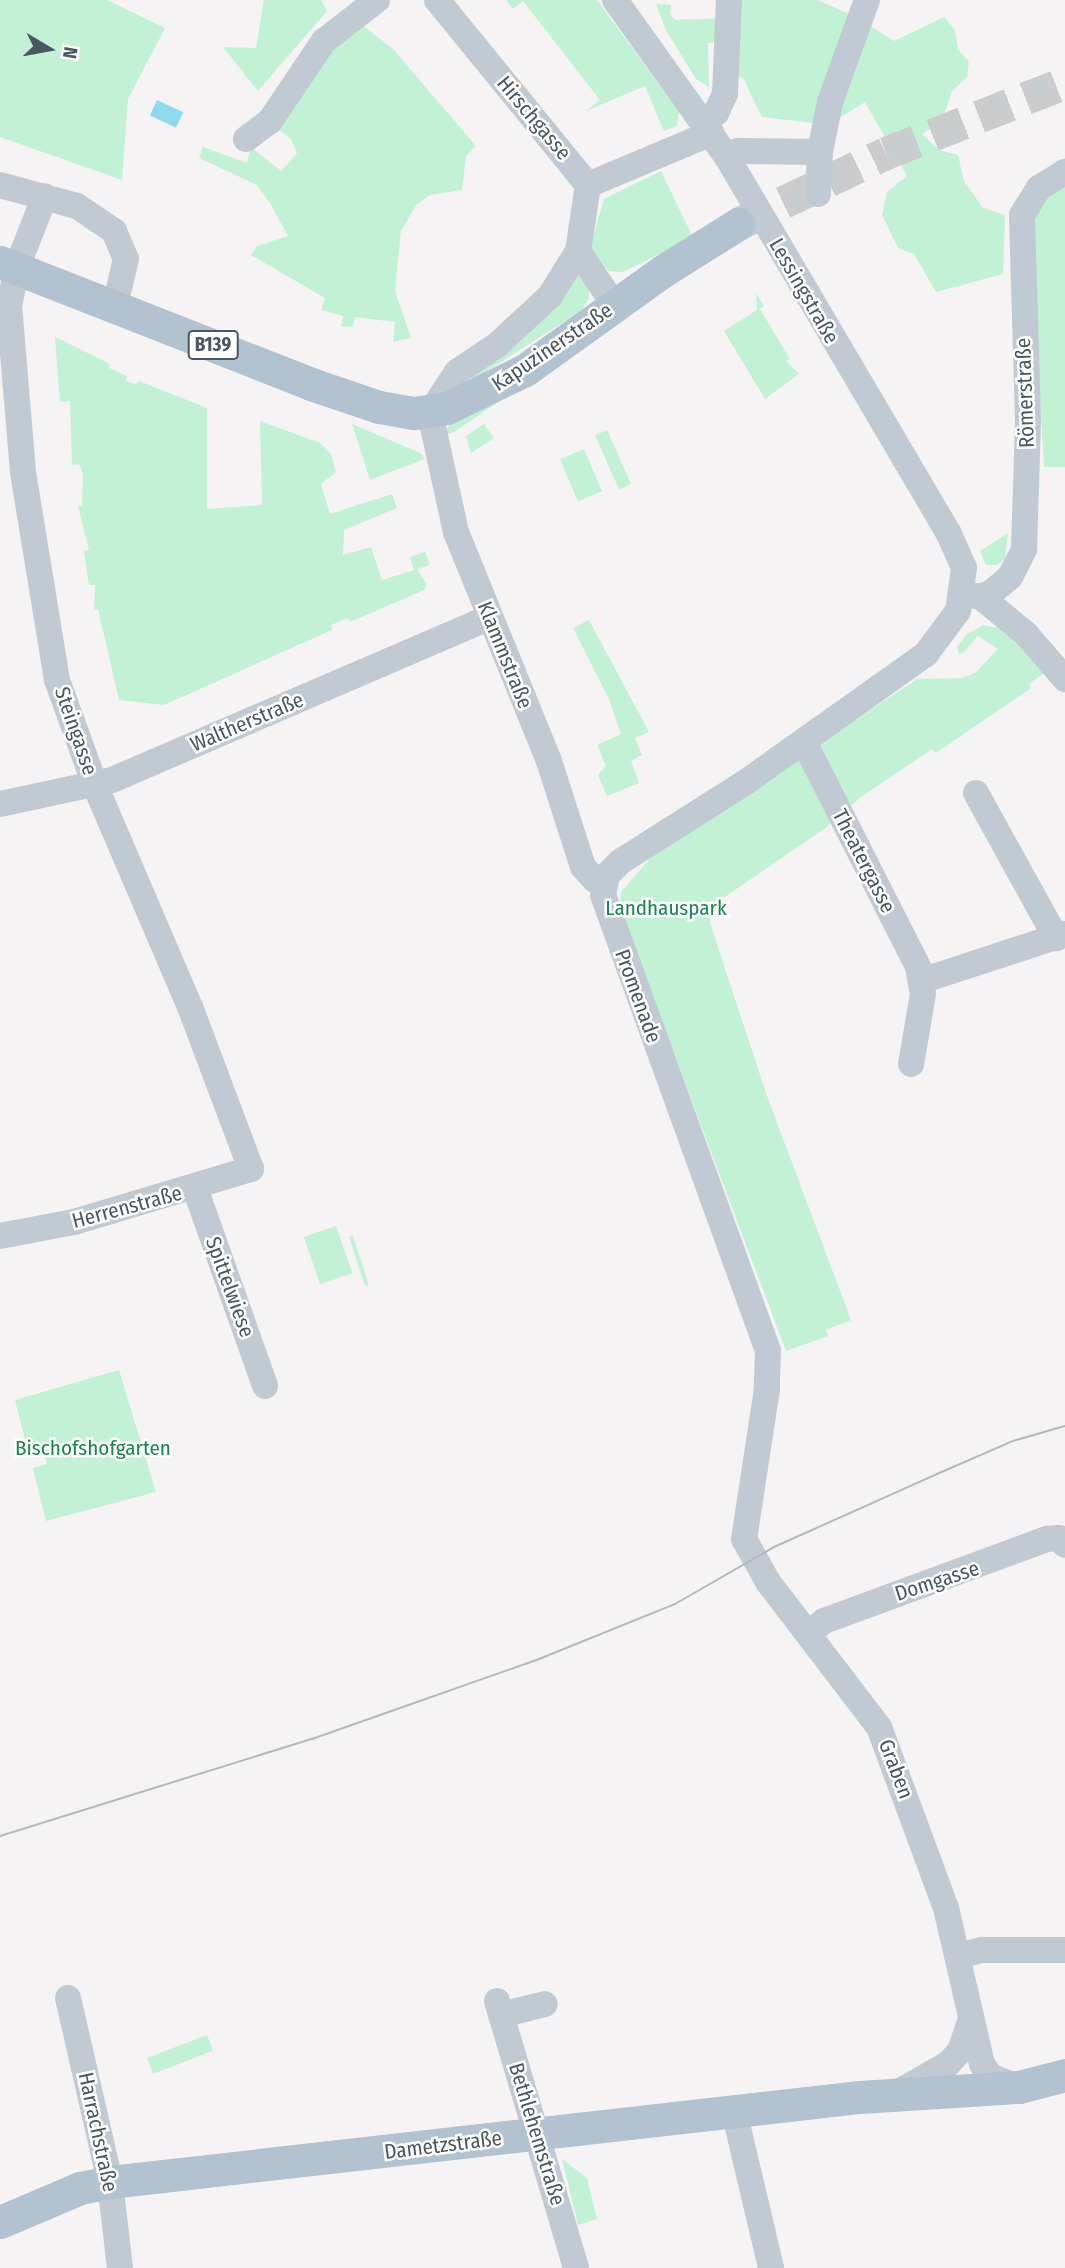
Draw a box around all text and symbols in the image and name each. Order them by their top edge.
north arrow [14,14,84,84]
text: N [58,45,82,60]
street label: Hirschgasse [492,71,576,165]
street label: Lessingstraße [764,234,844,348]
street label: Kapuzinerstraße [487,297,617,397]
road number: B139 [187,330,239,360]
street label: Römerstraße [1010,338,1040,448]
street label: Klammstraße [472,598,538,712]
street label: Steingasse [49,684,103,778]
street label: Waltherstraße [187,687,307,757]
street label: Theatergasse [827,805,901,917]
park label: Landhauspark [605,895,727,921]
street label: Promenade [609,946,667,1046]
street label: Herrenstraße [69,1180,185,1234]
street label: Spittelwiese [200,1233,260,1341]
park label: Bischofshofgarten [15,1435,171,1461]
street label: Domgasse [892,1556,982,1606]
street label: Graben [873,1736,919,1802]
street label: Bethlehemstraße [503,2060,571,2208]
street label: Harrachstraße [73,2070,123,2194]
street label: Dametzstraße [383,2125,503,2165]

